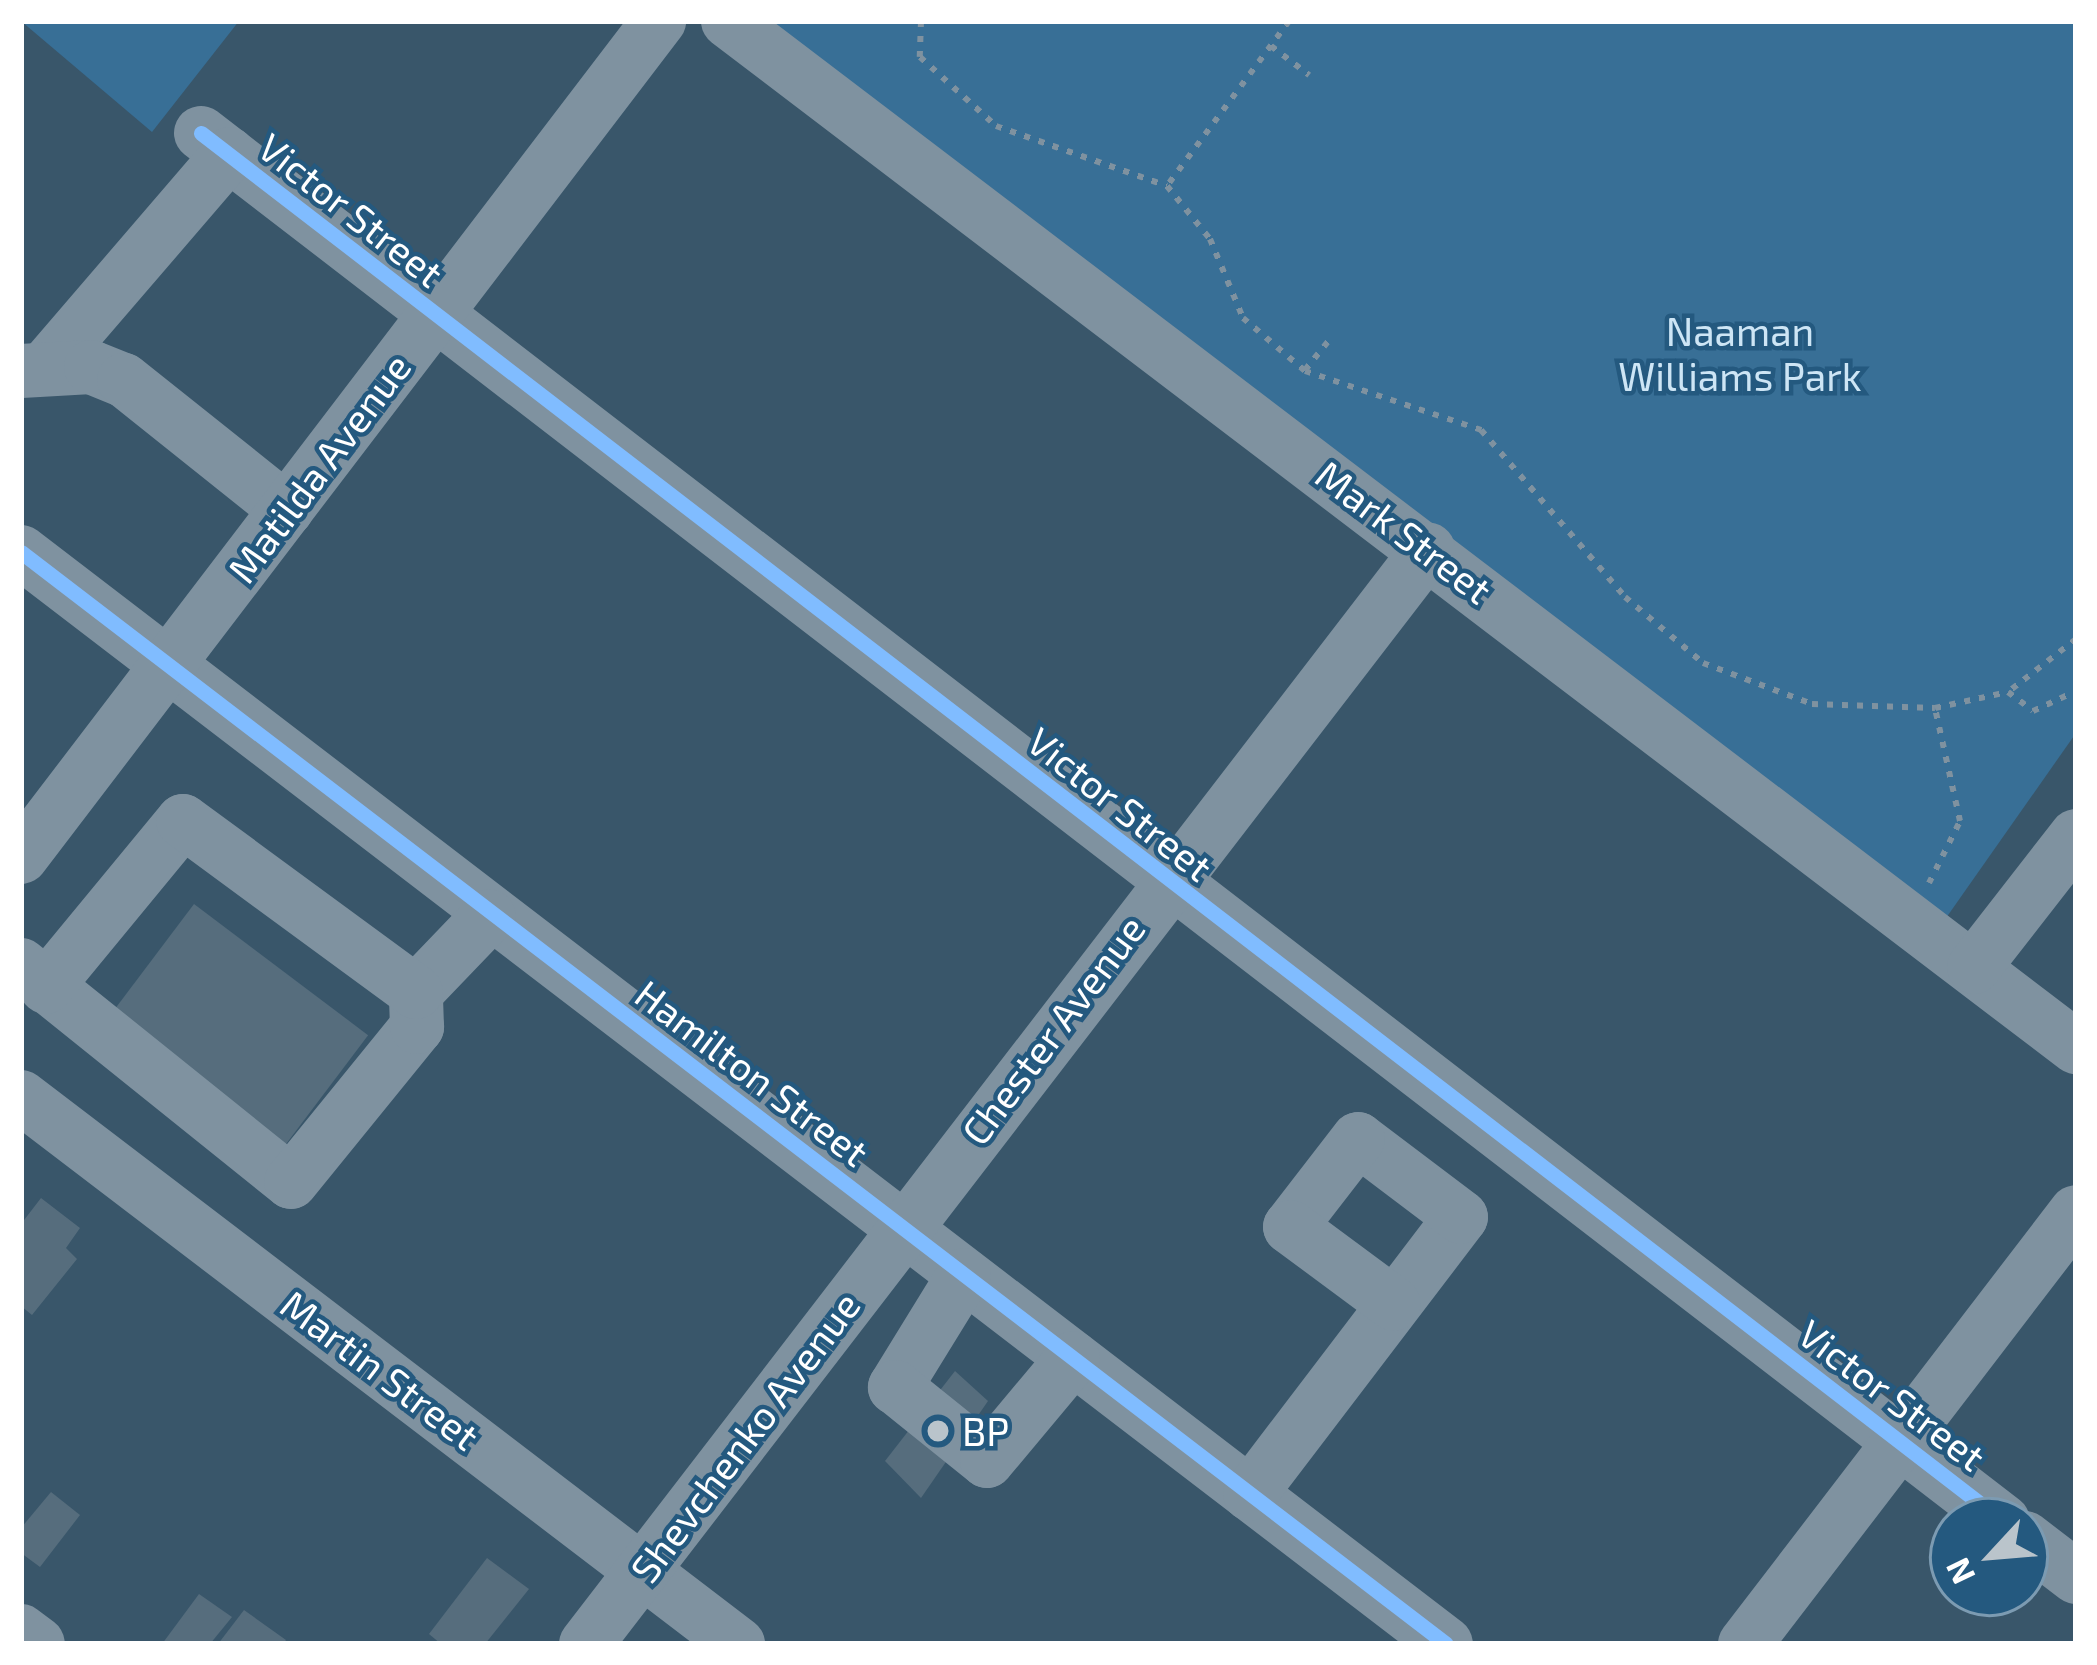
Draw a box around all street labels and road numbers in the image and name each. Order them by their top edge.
street label: Victor Street [249,123,453,297]
street label: Matilda Avenue [218,344,420,592]
street label: Mark Street [1307,451,1501,613]
street label: Victor Street [1018,717,1222,891]
street label: Chester Avenue [951,906,1155,1154]
street label: Hamilton Street [626,970,878,1176]
street label: Martin Street [272,1280,488,1460]
street label: Shevchenko Avenue [620,1282,870,1592]
street label: Victor Street [1789,1309,1995,1481]

